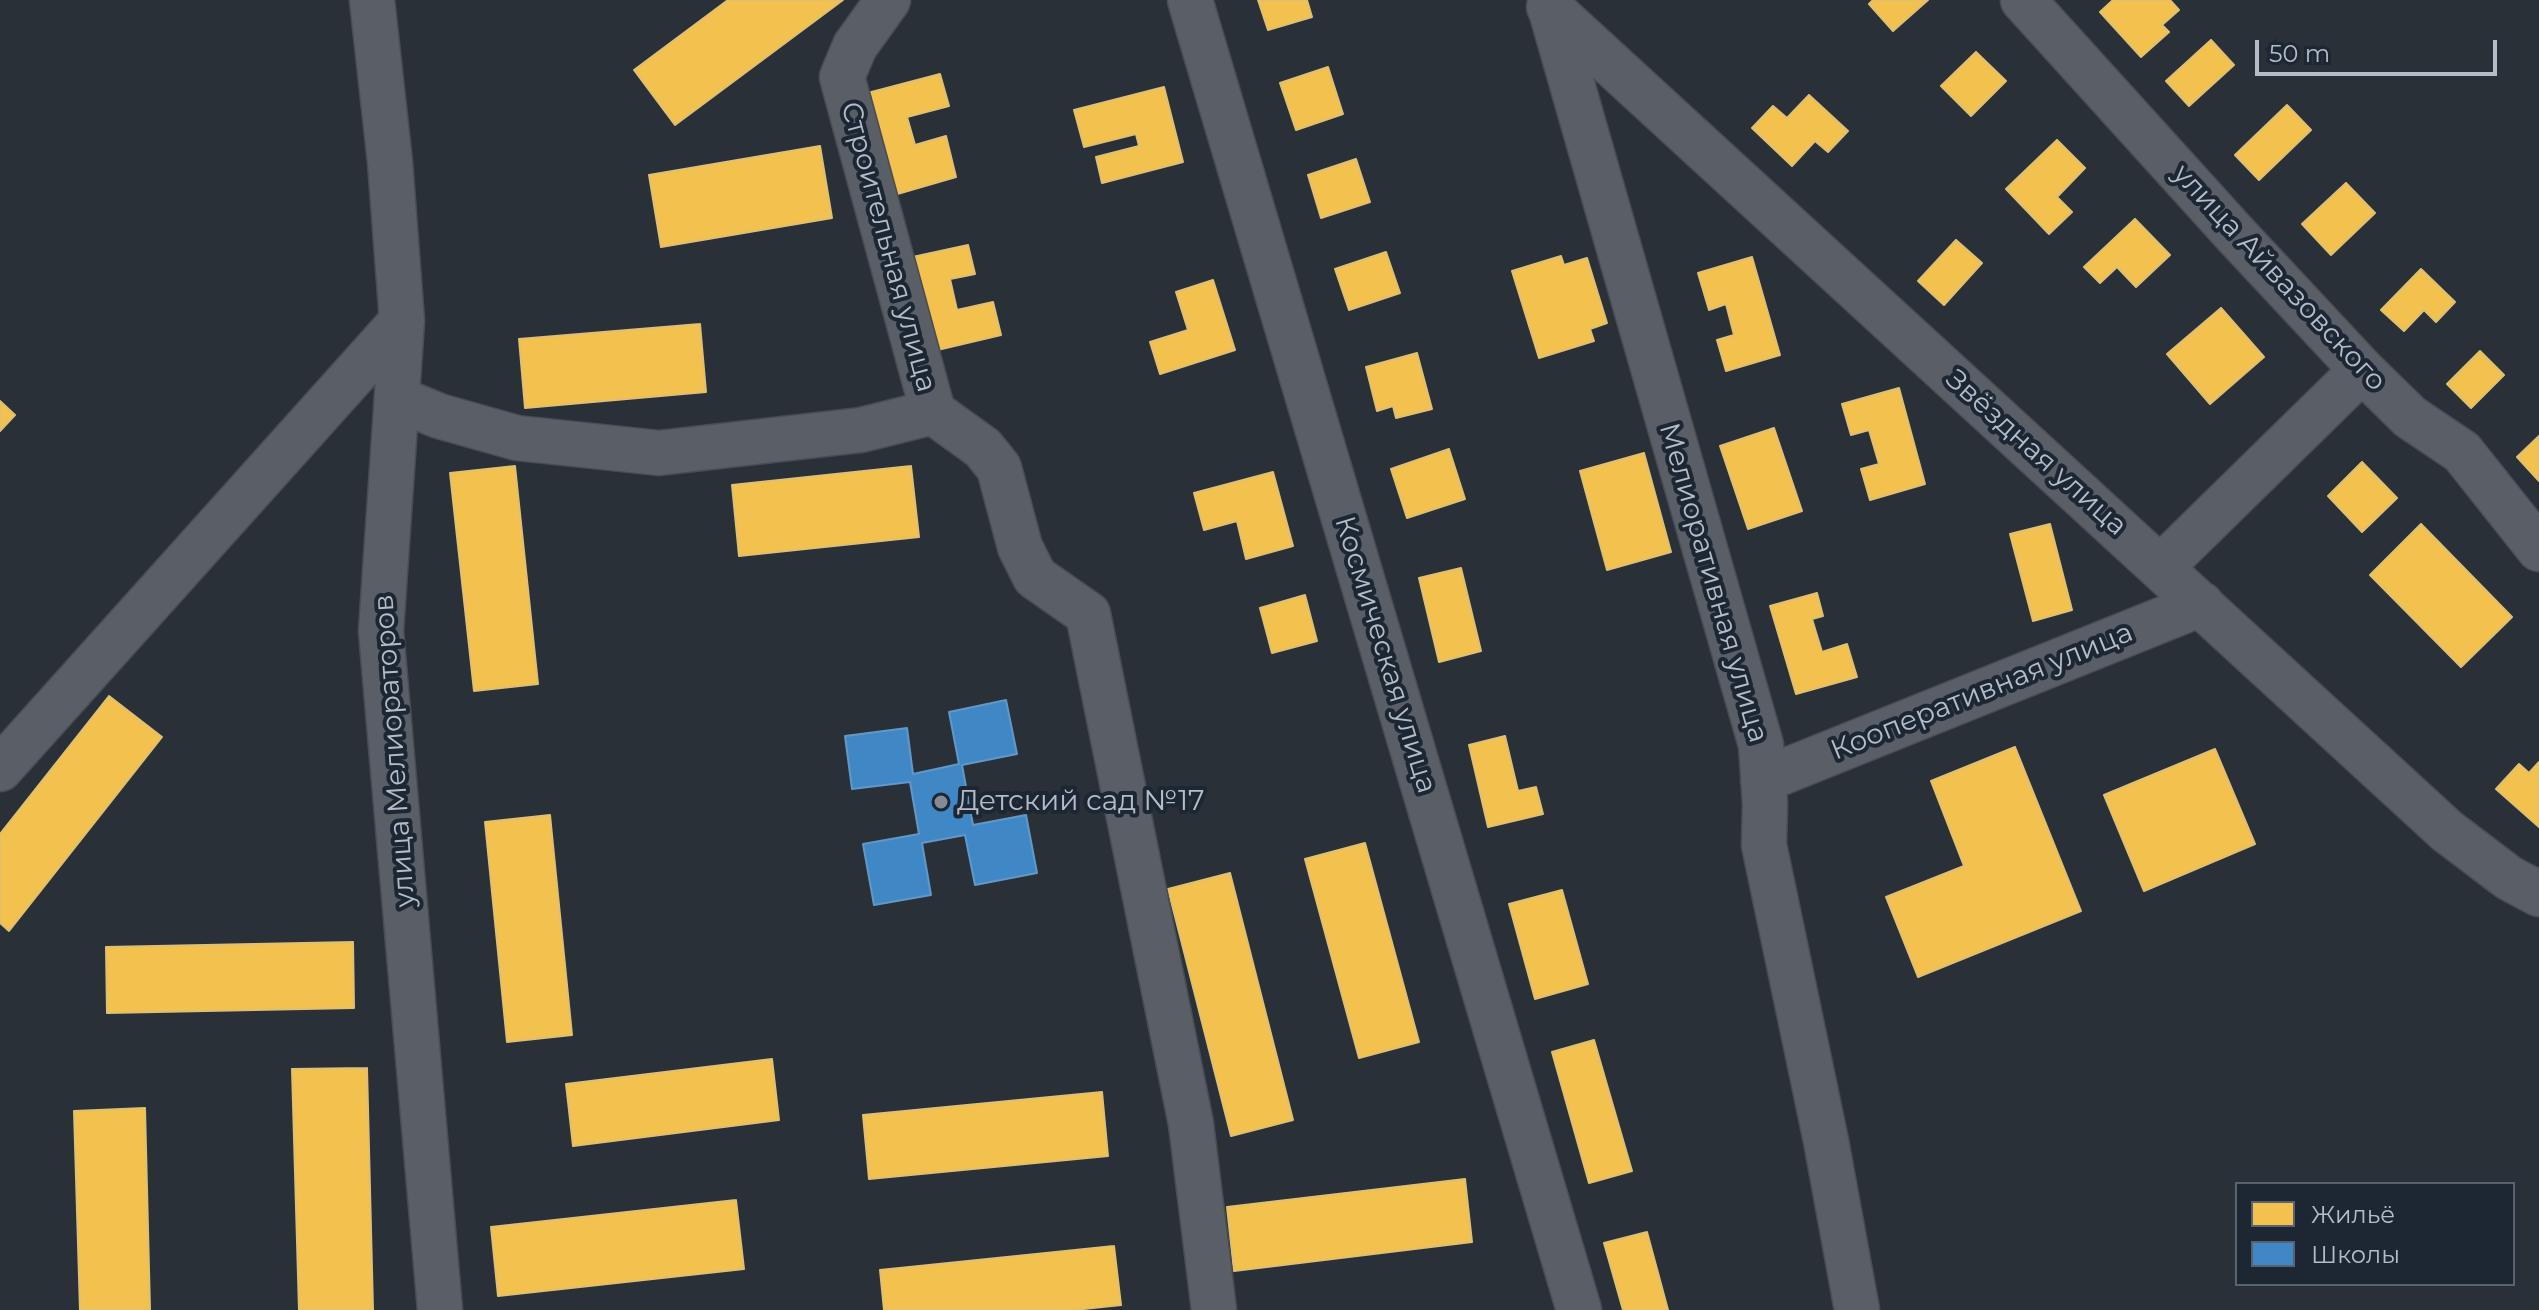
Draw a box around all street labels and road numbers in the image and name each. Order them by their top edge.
street label: Строительная улица [833,98,943,396]
street label: улица Айвазовского [2165,158,2393,398]
street label: Звёздная улица [1939,363,2133,543]
street label: Мелиоративная улица [1651,419,1775,747]
street label: Космическая улица [1327,513,1443,797]
street label: улица Мелиораторов [367,594,423,908]
street label: Кооперативная улица [1826,616,2138,768]

